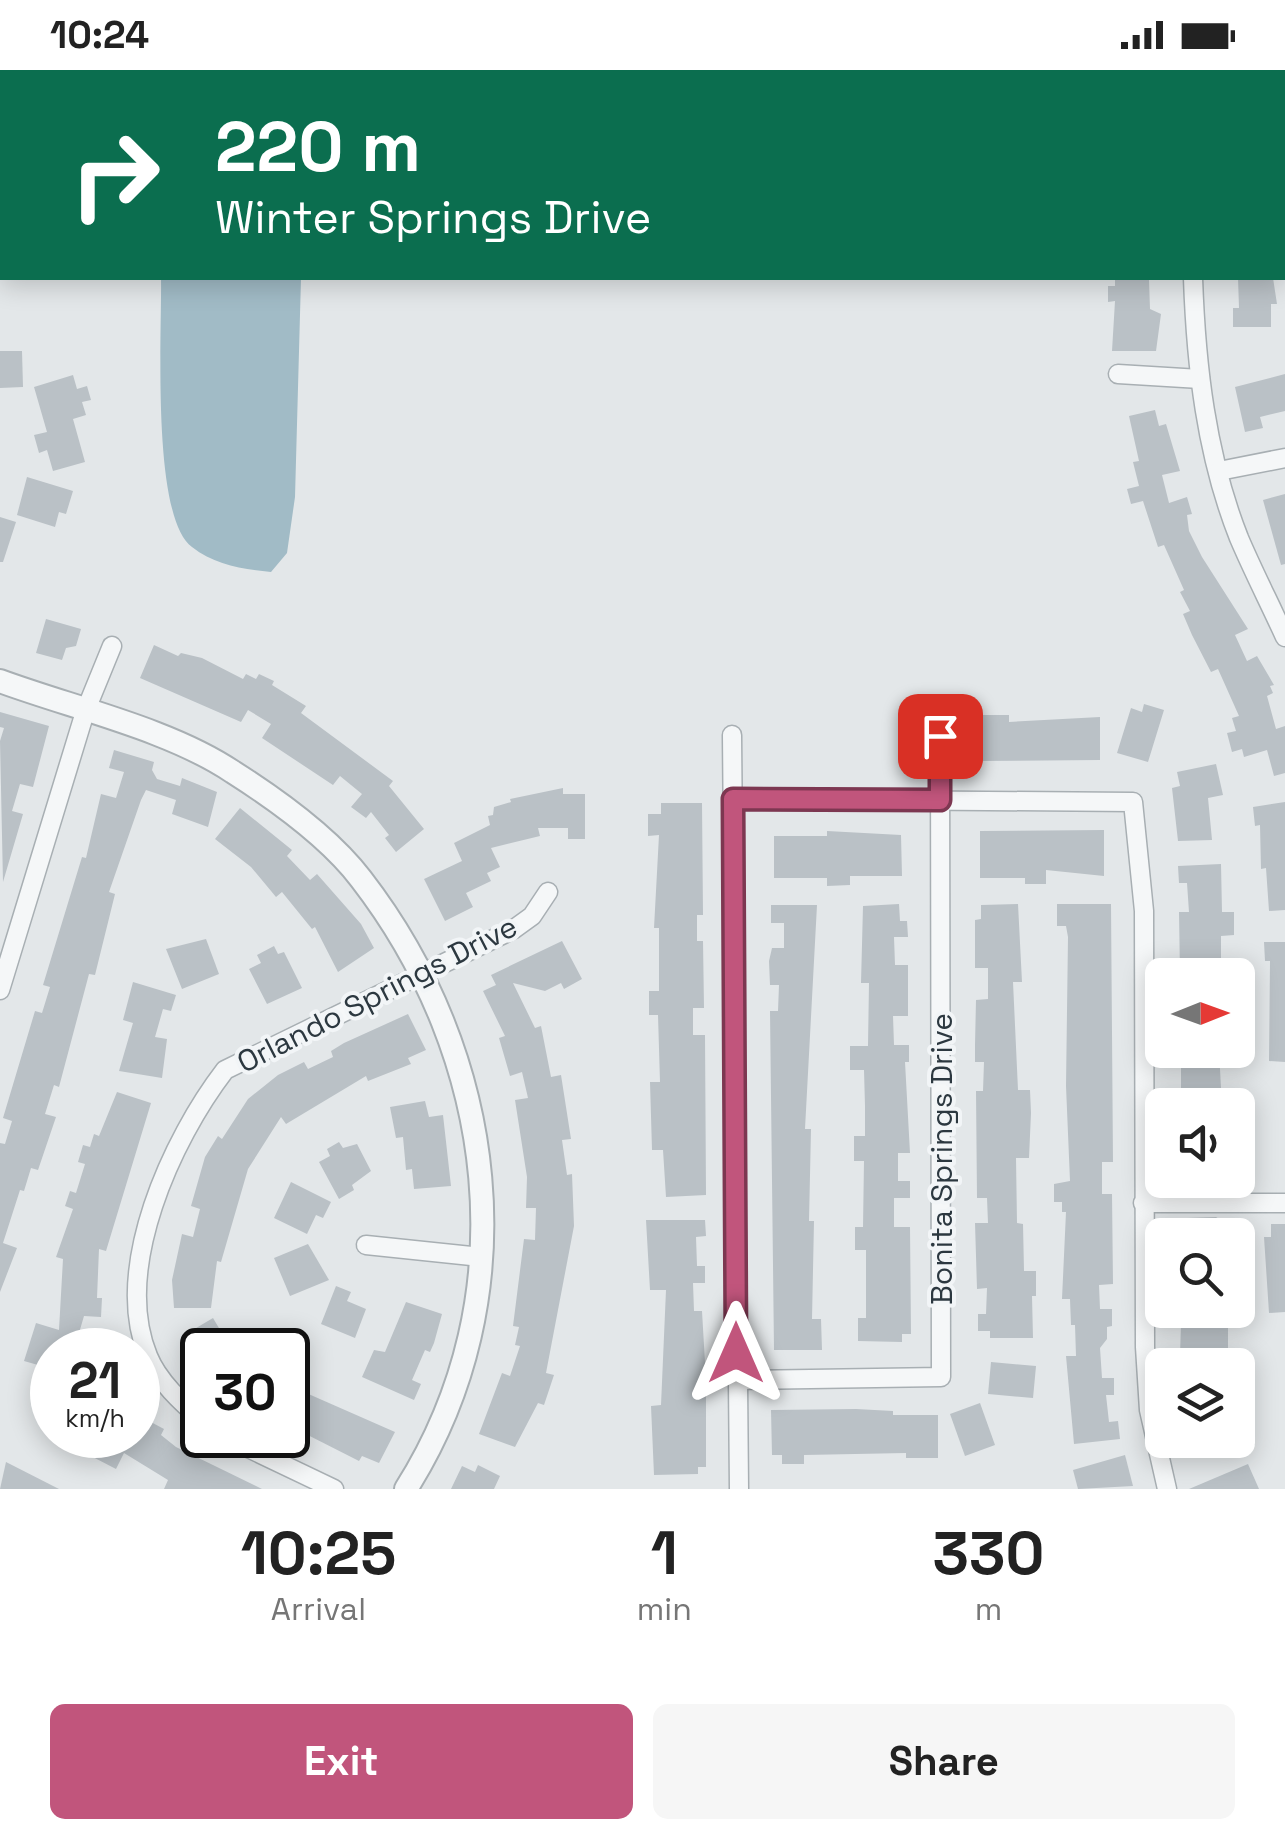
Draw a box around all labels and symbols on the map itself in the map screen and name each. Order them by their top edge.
pin [898,694,983,779]
street label: Orlando Springs Drive [230,906,524,1082]
north arrow [1145,958,1255,1068]
street label: Bonita Springs Drive [922,1013,961,1305]
position arrow [684,1301,788,1405]
speed limit sign: 30 [180,1328,310,1458]

